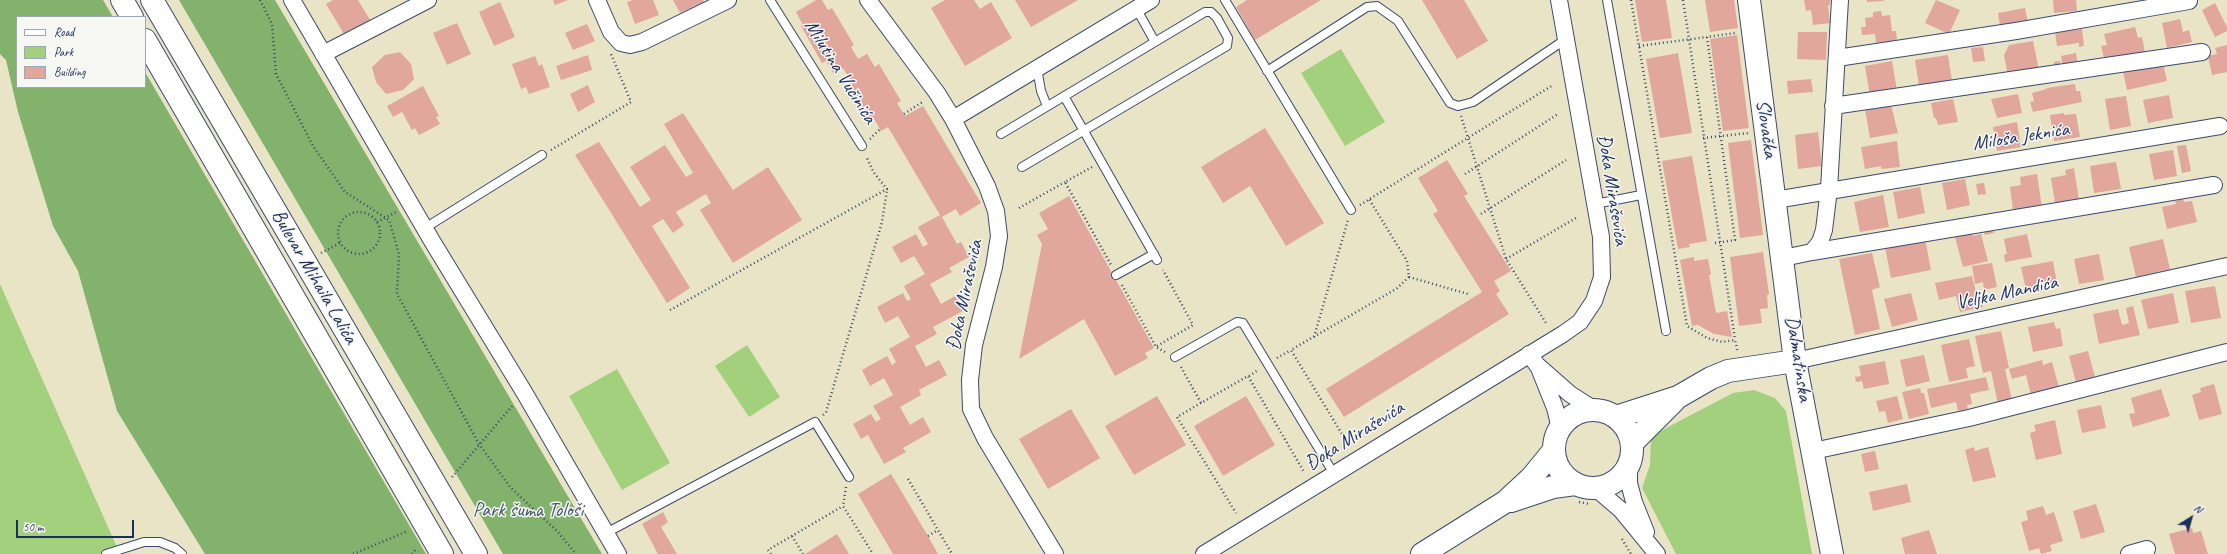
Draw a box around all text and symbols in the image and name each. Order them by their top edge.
legend [16,16,146,88]
street label: Milutina Vučinića [799,16,881,128]
text: Road [54,24,74,40]
text: Park [54,44,73,60]
text: Building [54,64,86,80]
street label: Slovačka [1750,98,1782,160]
street label: Miloša Jeknića [1971,118,2071,156]
street label: Đoka Miraševića [1591,133,1633,247]
street label: Bulevar Mihaila Lalića [266,205,362,349]
street label: Đoka Miraševića [942,238,988,352]
street label: Veljka Mandića [1954,271,2060,315]
street label: Dalmatinska [1779,315,1817,403]
street label: Đoka Miraševića [1301,396,1409,476]
north arrow [2171,498,2211,538]
park label: Park šuma Tološi [473,499,583,523]
text: N [2191,501,2205,516]
scale bar [18,512,136,538]
text: 50 m [23,519,43,535]

